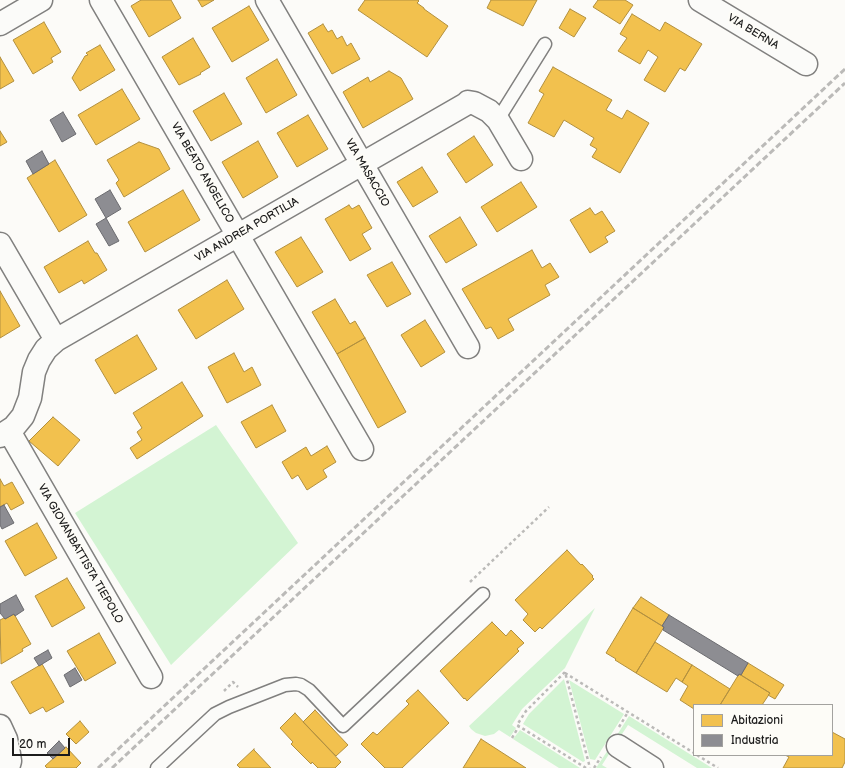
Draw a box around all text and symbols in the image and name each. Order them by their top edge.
street label: VIA BERNA [725,12,781,52]
street label: VIA BEATO ANGELICO [168,120,236,226]
street label: VIA MASACCIO [342,137,392,209]
street label: VIA ANDREA PORTILIA [193,195,301,265]
street label: VIA GIOVANBATTISTA TIEPOLO [35,482,125,626]
legend [693,704,833,756]
text: Abitazioni [731,713,783,728]
scale bar [14,730,72,756]
text: Industria [731,733,779,748]
text: 20 m [19,737,46,752]

